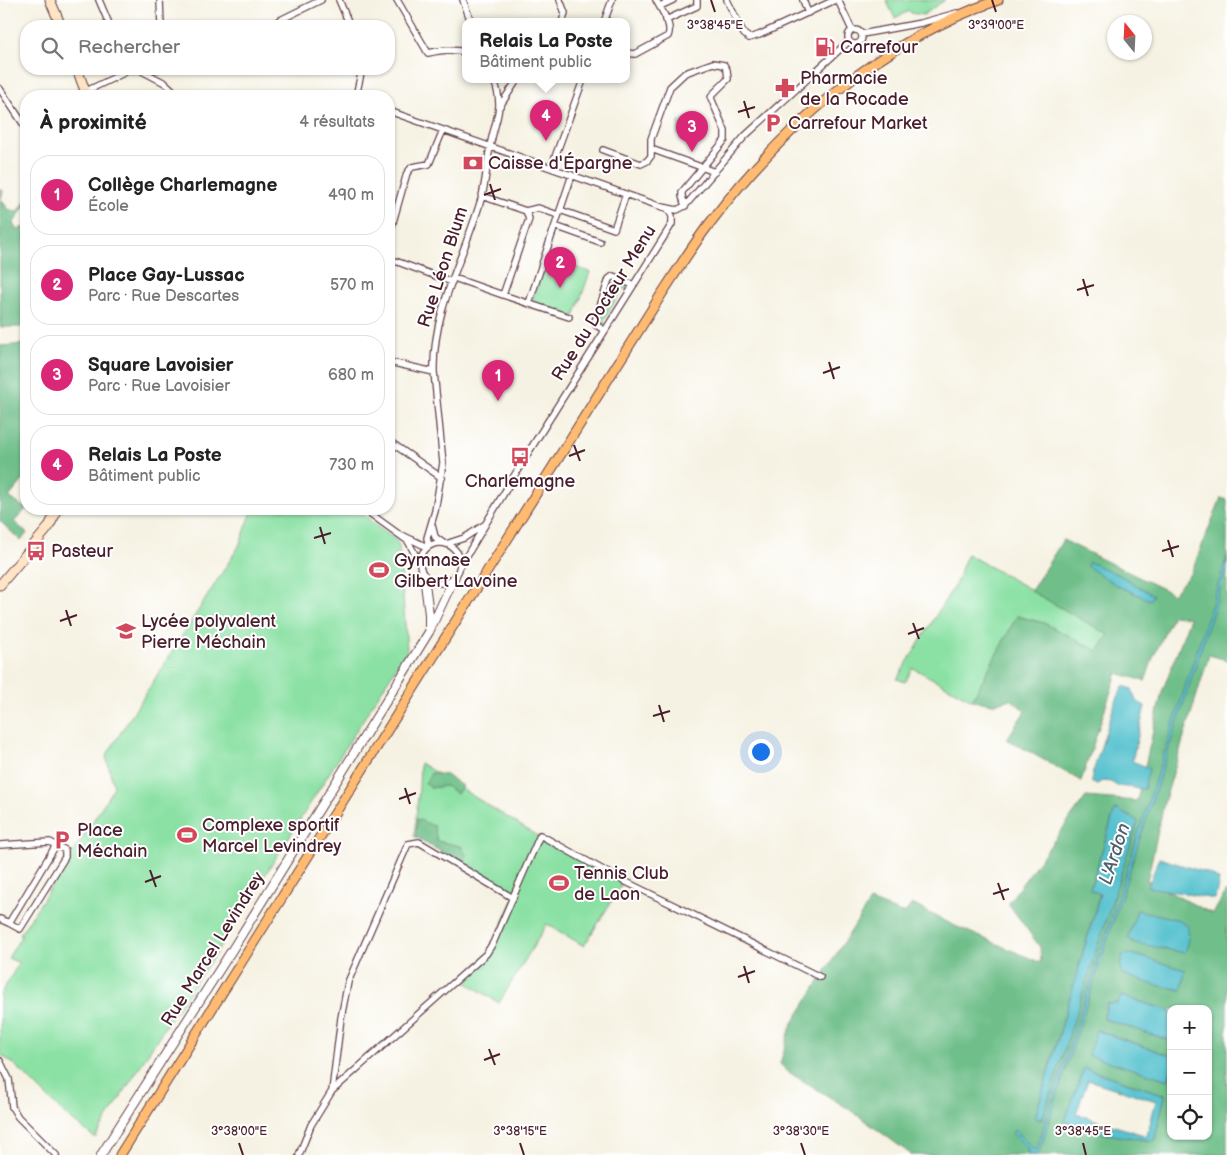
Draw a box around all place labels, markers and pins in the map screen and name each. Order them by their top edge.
fuel station icon: Carrefour [814,36,836,58]
place label: Carrefour [840,37,918,58]
place label: Pharmacie de la Rocade [800,68,909,110]
pharmacy icon: Pharmacie de la Rocade [774,77,796,99]
pin: 4 [530,100,562,141]
pin: 3 [676,111,708,152]
parking icon: Carrefour Market [762,112,784,134]
place label: Carrefour Market [788,113,928,134]
place label: Caisse d'Épargne [488,151,633,174]
bank icon: Caisse d'Épargne [462,152,484,174]
pin: 2 [544,247,576,288]
pin: 1 [482,360,514,401]
bus stop icon: Charlemagne [509,446,531,468]
place label: Charlemagne [465,471,575,492]
bus stop icon: Pasteur [25,540,47,562]
place label: Pasteur [51,541,113,562]
place label: Gymnase Gilbert Lavoine [394,550,518,592]
sports icon: Gymnase Gilbert Lavoine [368,559,390,581]
place label: Lycée polyvalent Pierre Méchain [141,611,277,653]
school or university icon: Lycée polyvalent Pierre Méchain [115,620,137,642]
place label: Complexe sportif Marcel Levindrey [202,815,342,857]
place label: Place Méchain [77,820,147,862]
sports icon: Complexe sportif Marcel Levindrey [176,824,198,846]
parking icon: Place Méchain [51,829,73,851]
place label: Tennis Club de Laon [574,863,669,905]
sports icon: Tennis Club de Laon [548,872,570,894]

